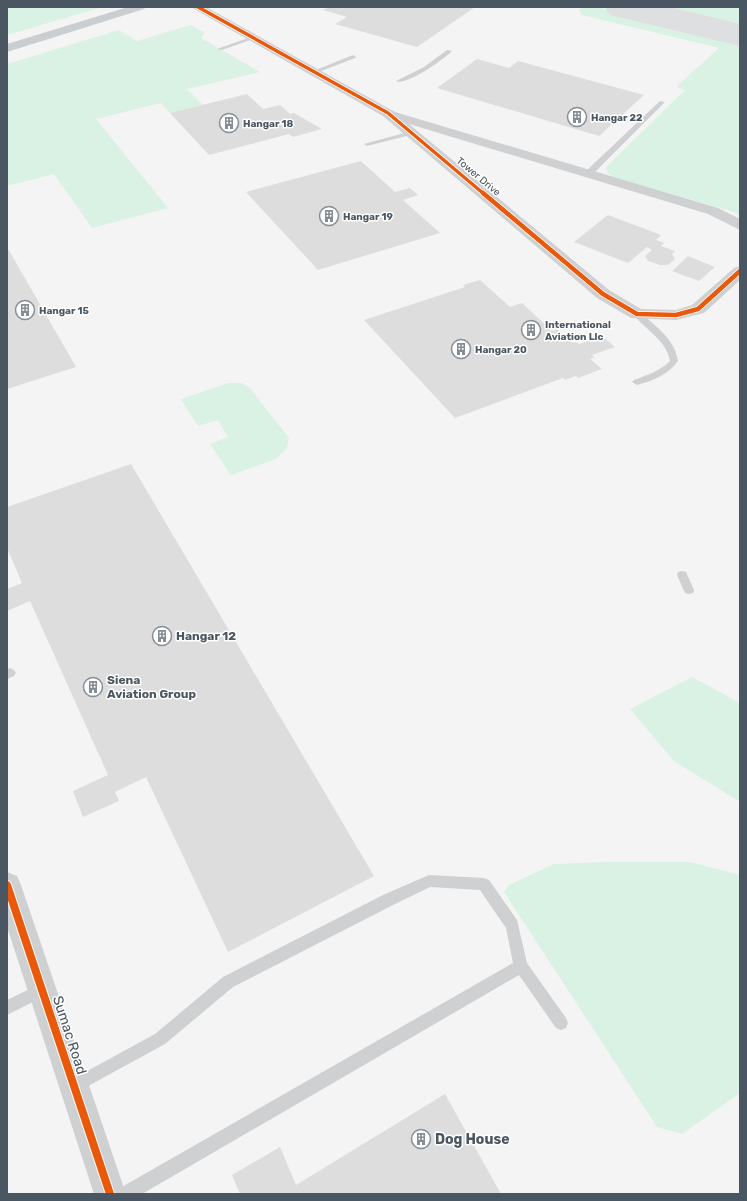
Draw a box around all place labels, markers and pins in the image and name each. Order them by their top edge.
building icon: Hangar 22 [566,106,588,128]
building icon: Hangar 18 [218,112,240,134]
place label: Hangar 22 [591,112,643,124]
place label: Hangar 18 [243,118,293,130]
building icon: Hangar 19 [318,205,340,227]
place label: Hangar 19 [343,211,393,223]
building icon: Hangar 15 [14,299,36,321]
place label: Hangar 15 [39,305,89,317]
building icon: International Aviation Llc [520,319,542,341]
place label: International Aviation Llc [545,319,611,343]
building icon: Hangar 20 [450,338,472,360]
place label: Hangar 20 [475,344,527,356]
building icon: Hangar 12 [151,625,173,647]
place label: Hangar 12 [176,629,236,643]
place label: Siena Aviation Group [107,673,196,701]
building icon: Siena Aviation Group [82,676,104,698]
building icon: Dog House [410,1128,432,1150]
place label: Dog House [435,1131,509,1148]

